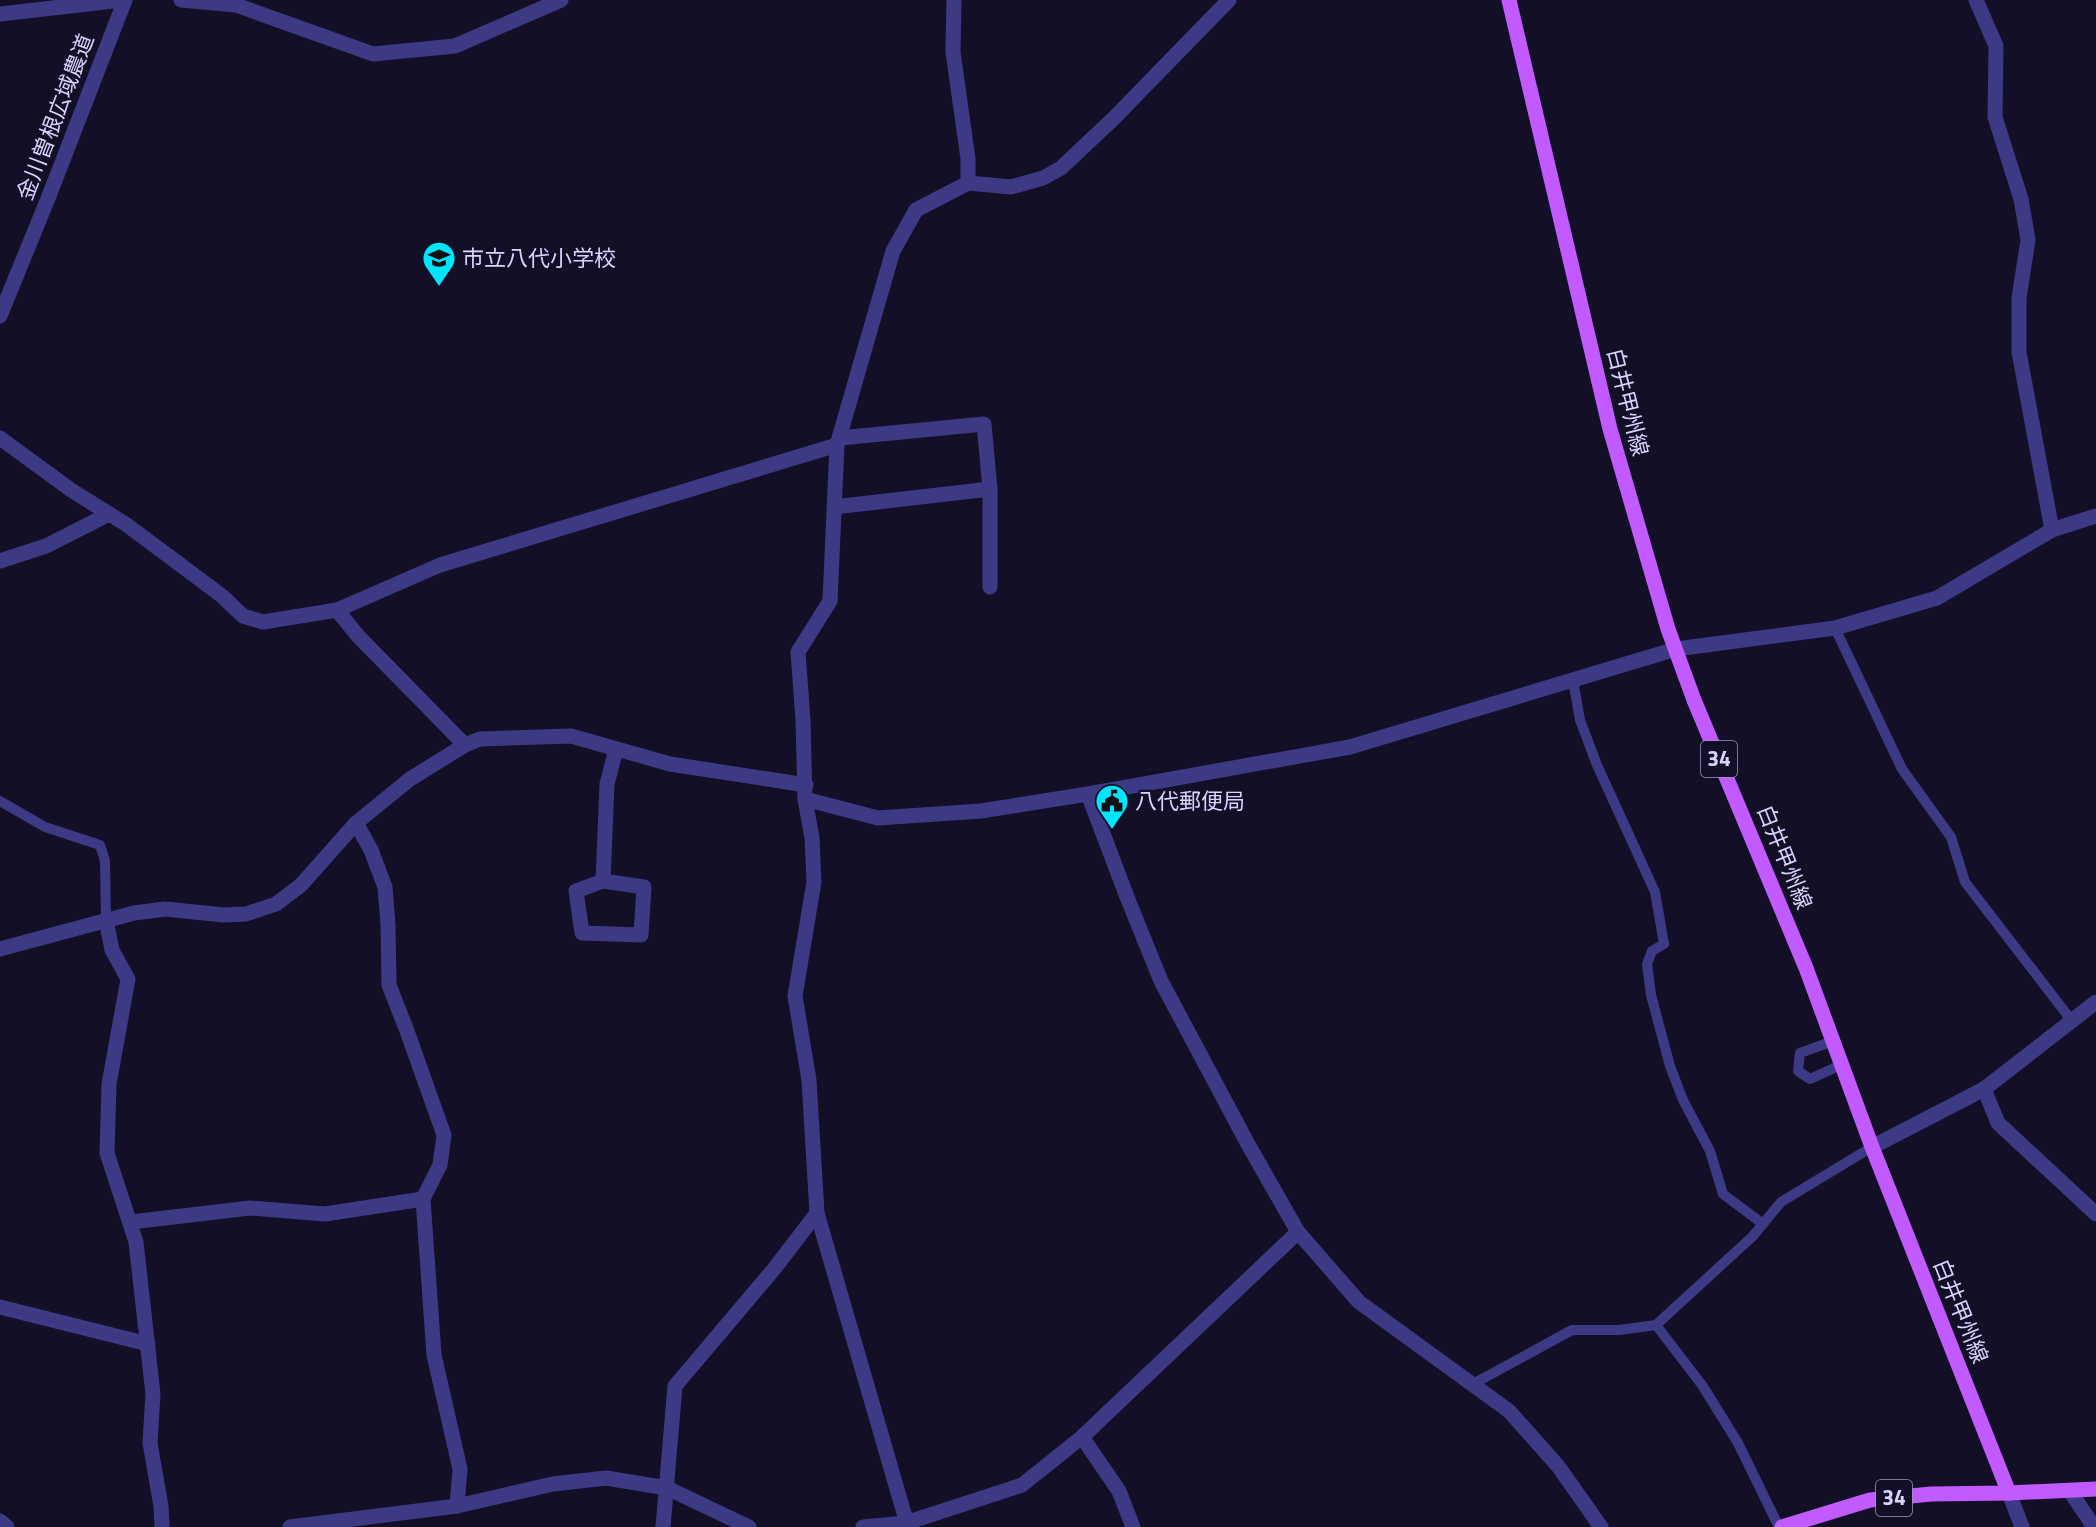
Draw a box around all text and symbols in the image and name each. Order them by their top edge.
street label: 金川曽根広域農道 [8,29,102,205]
school or university icon: 市立八代小学校 [421,240,457,287]
place label: 市立八代小学校 [462,241,616,275]
street label: 白井甲州線 [1598,345,1658,459]
road number: 34 [1701,741,1737,777]
public building icon: 八代郵便局 [1094,783,1130,830]
place label: 八代郵便局 [1135,784,1245,818]
street label: 白井甲州線 [1749,800,1821,914]
street label: 白井甲州線 [1925,1254,1997,1368]
road number: 34 [1876,1480,1912,1516]

